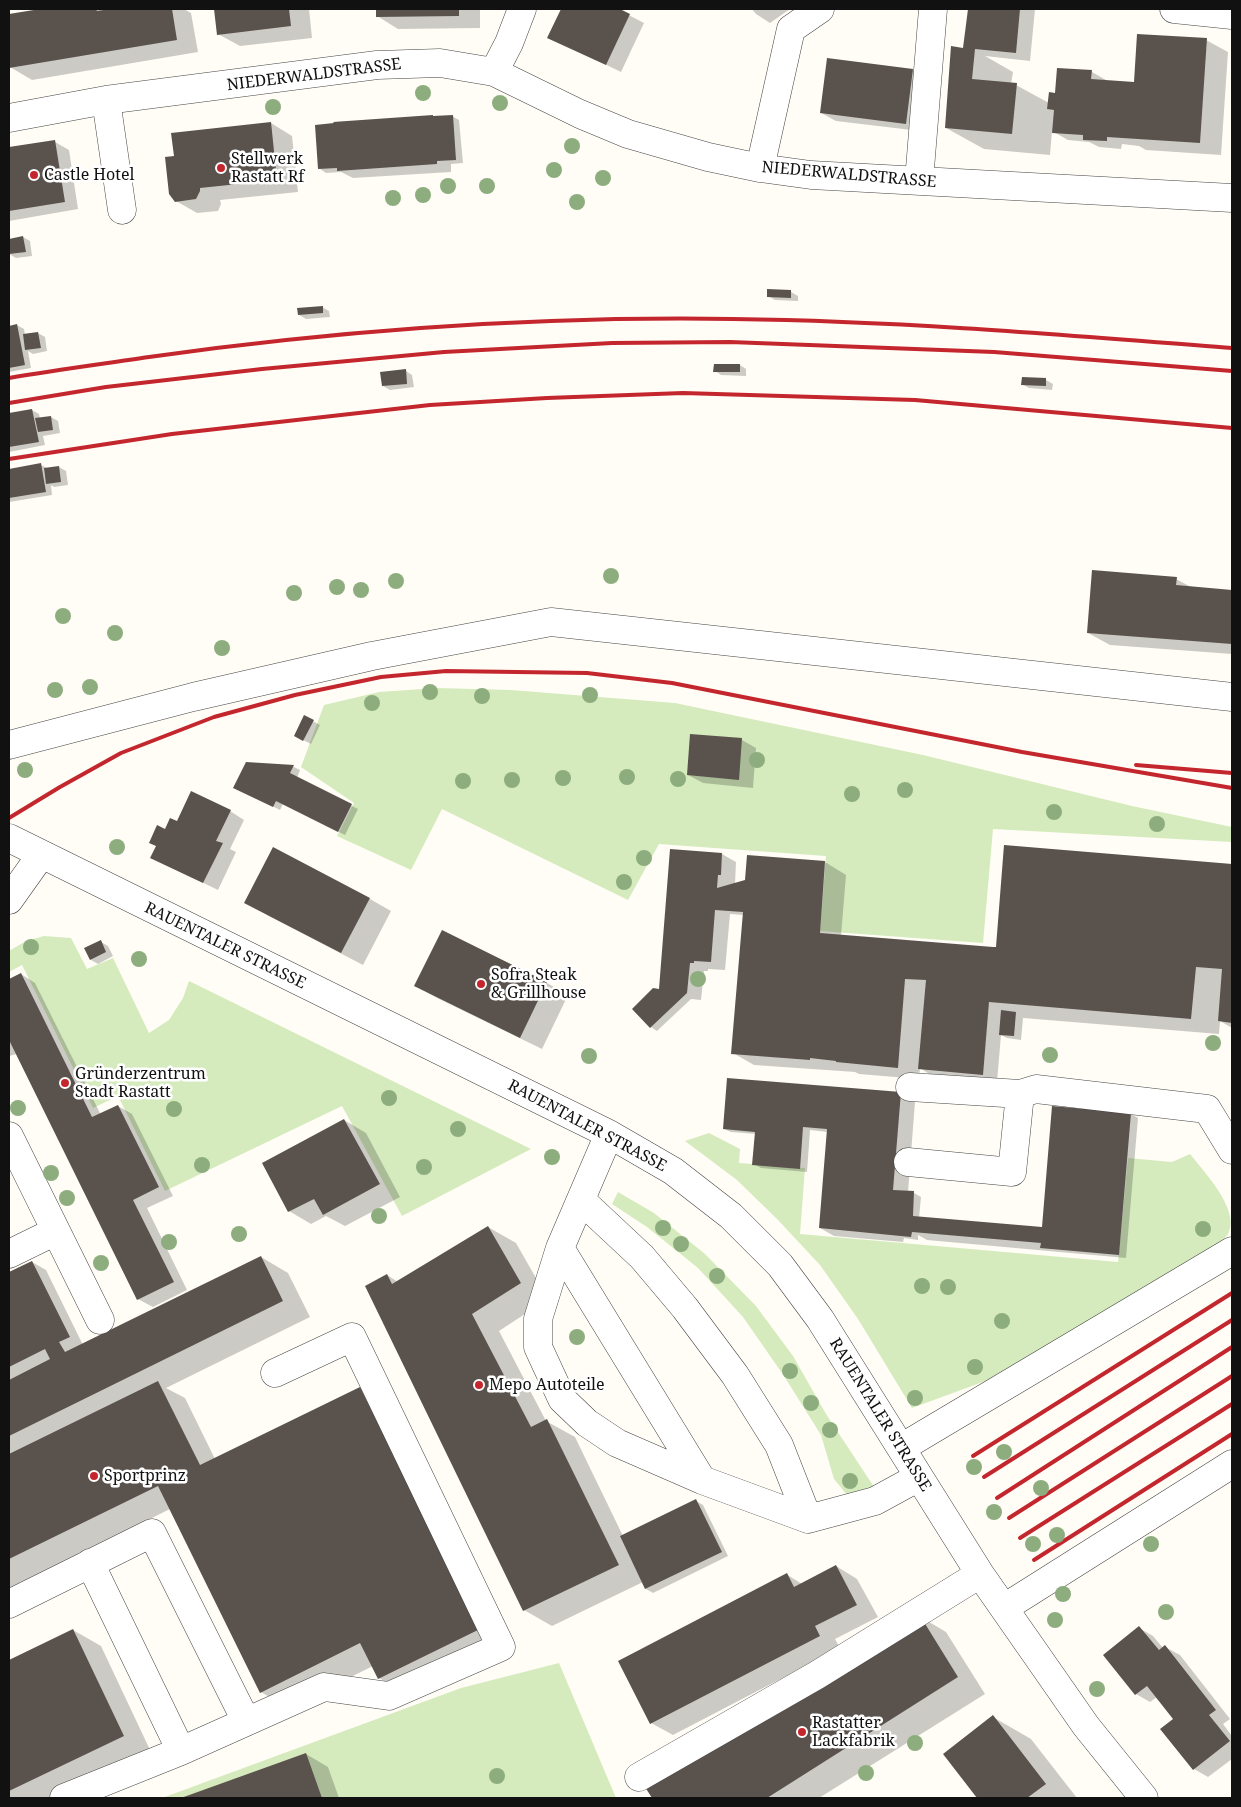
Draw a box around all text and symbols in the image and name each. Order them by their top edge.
street label: NIEDERWALDSTRASSE [226,55,402,95]
place label: Stellwerk Rastatt Rf [231,149,304,187]
street label: NIEDERWALDSTRASSE [761,158,937,192]
marker: Stellwerk Rastatt Rf [215,162,227,174]
place label: Castle Hotel [44,165,134,185]
marker: Castle Hotel [28,169,40,181]
street label: RAUENTALER STRASSE [141,899,309,993]
place label: Sofra Steak & Grillhouse [491,965,586,1003]
marker: Sofra Steak & Grillhouse [475,978,487,990]
place label: Gründerzentrum Stadt Rastatt [75,1064,206,1102]
street label: RAUENTALER STRASSE [504,1076,670,1176]
marker: Gründerzentrum Stadt Rastatt [59,1077,71,1089]
street label: RAUENTALER STRASSE [825,1335,935,1495]
place label: Mepo Autoteile [489,1375,605,1395]
marker: Mepo Autoteile [473,1379,485,1391]
place label: Sportprinz [104,1466,186,1486]
marker: Sportprinz [88,1470,100,1482]
place label: Rastatter Lackfabrik [812,1713,895,1751]
marker: Rastatter Lackfabrik [796,1726,808,1738]

